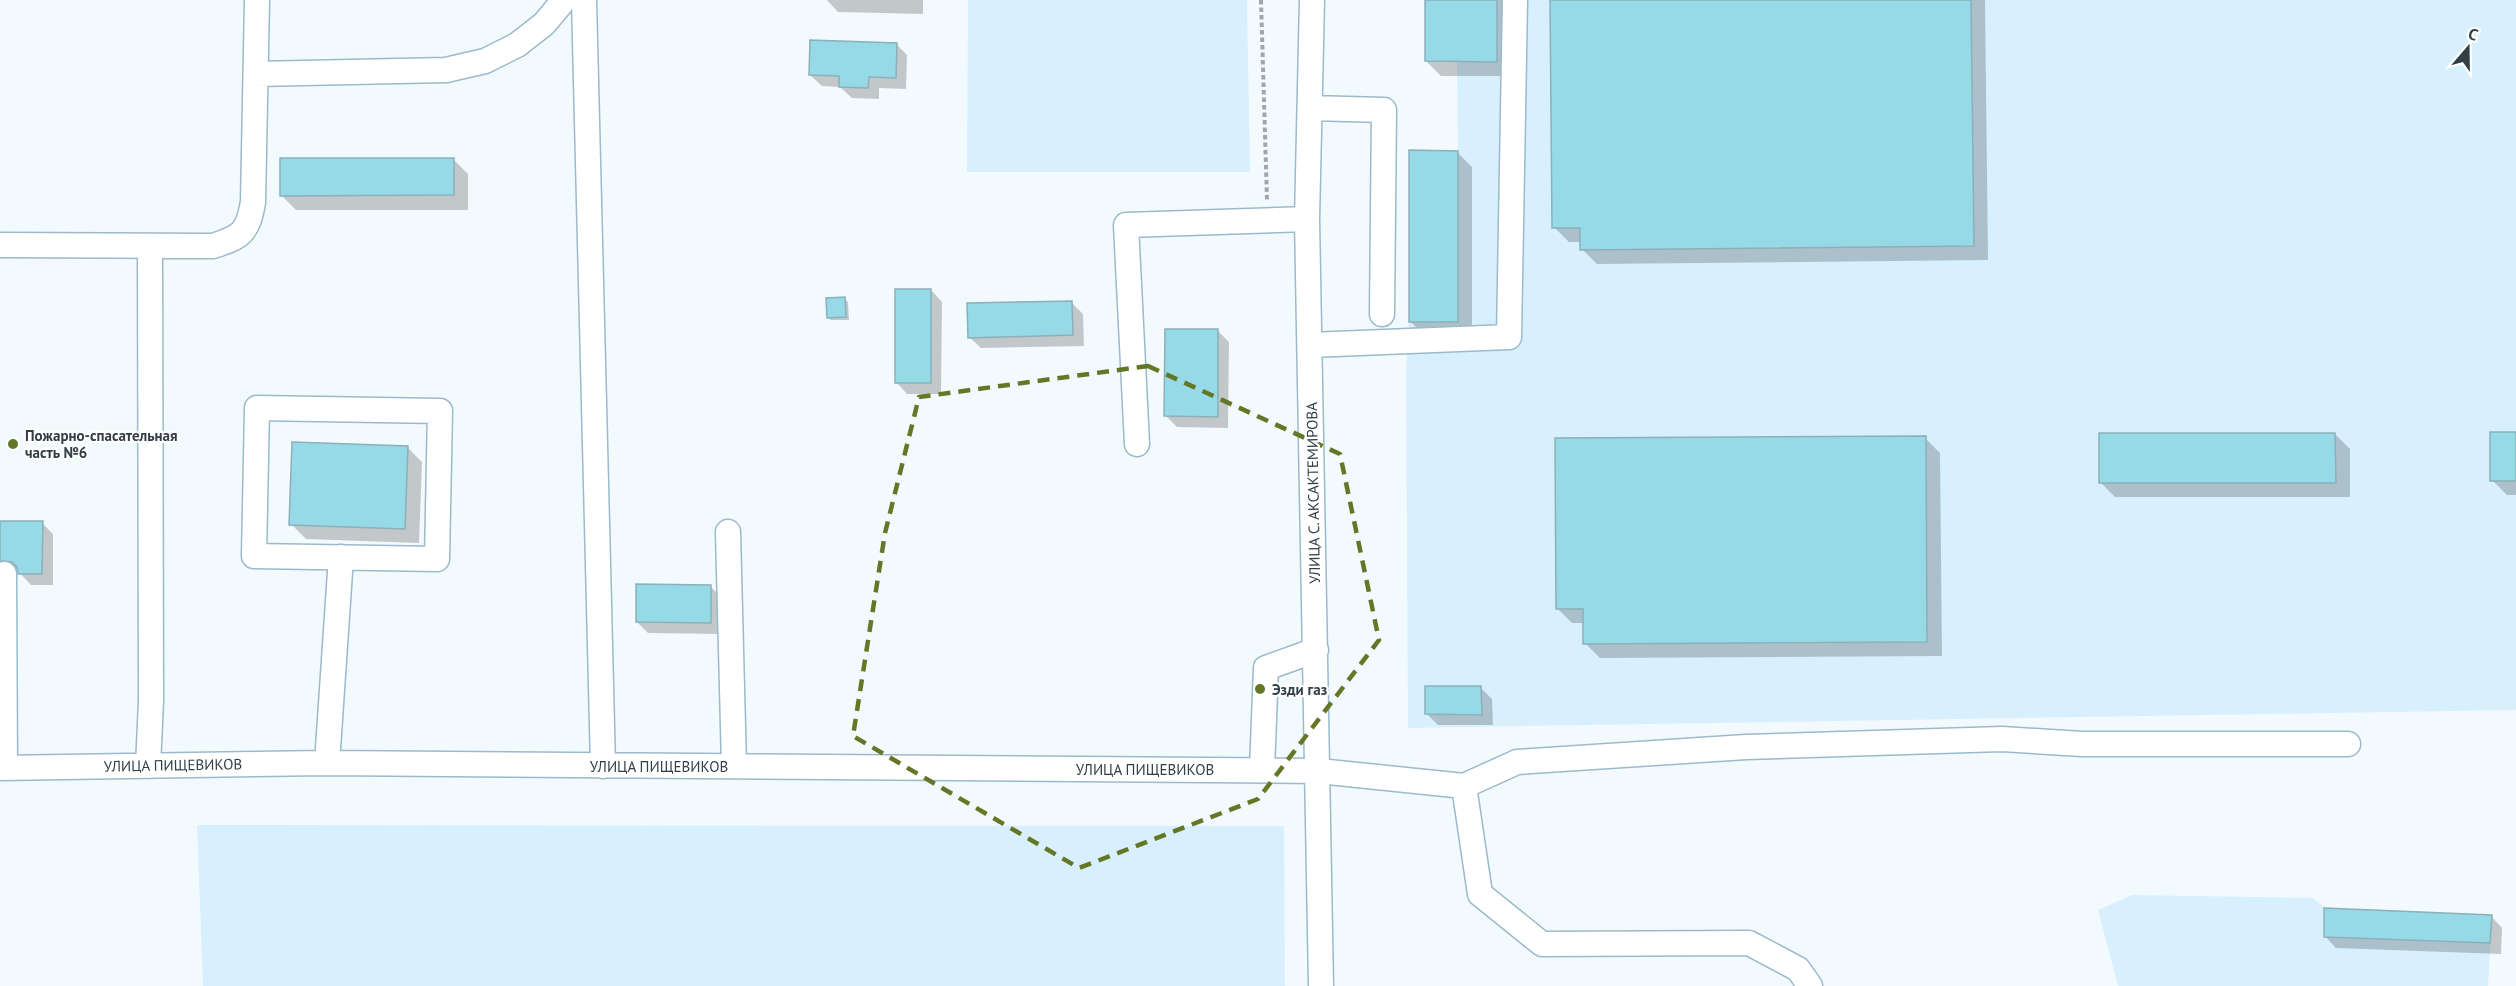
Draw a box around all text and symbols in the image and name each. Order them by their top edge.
north arrow [2438,18,2498,78]
text: С [2466,23,2481,45]
street label: УЛИЦА С. АКСАКТЕМИРОВА [1302,402,1324,584]
place label: Пожарно-спасательная часть №6 [25,426,178,462]
marker: Пожарно-спасательная часть №6 [6,437,20,451]
place label: Эзди газ [1272,680,1327,699]
marker: Эзди газ [1253,682,1267,696]
street label: УЛИЦА ПИЩЕВИКОВ [104,754,242,776]
street label: УЛИЦА ПИЩЕВИКОВ [590,757,728,776]
street label: УЛИЦА ПИЩЕВИКОВ [1076,760,1214,779]

